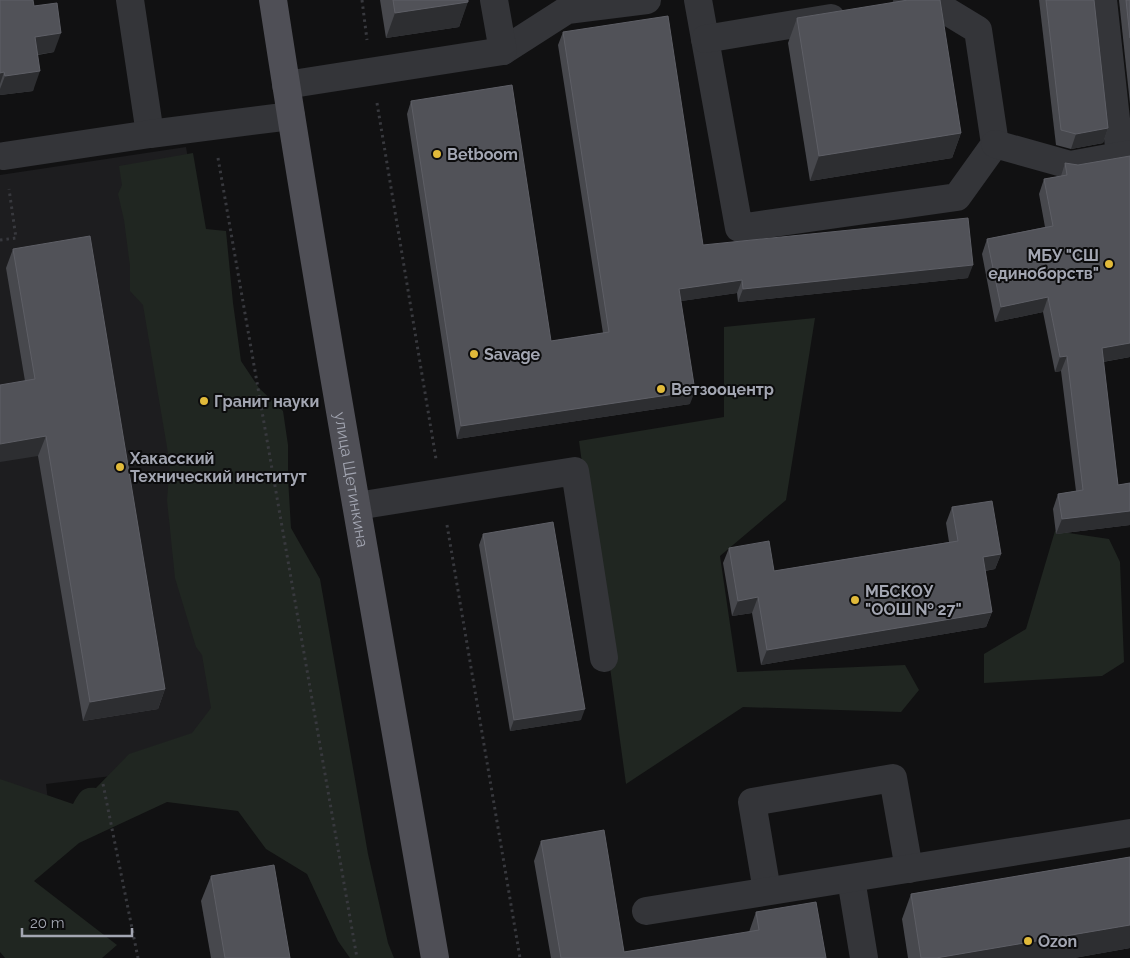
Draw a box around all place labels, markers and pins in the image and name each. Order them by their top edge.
place label: Betboom [447,145,518,164]
marker: Betboom [431,148,443,160]
place label: МБУ "СШ единоборств" [988,246,1099,283]
marker: МБУ "СШ единоборств" [1103,258,1115,270]
place label: Savage [484,345,541,364]
marker: Savage [468,348,480,360]
place label: Ветзооцентр [671,380,774,399]
marker: Ветзооцентр [655,383,667,395]
place label: Гранит науки [214,392,319,411]
marker: Гранит науки [198,395,210,407]
place label: Хакасский Технический институт [129,449,307,486]
marker: Хакасский Технический институт [114,461,126,473]
place label: МБСКОУ "ООШ № 27" [865,582,962,619]
marker: МБСКОУ "ООШ № 27" [849,594,861,606]
place label: Ozon [1038,932,1077,951]
marker: Ozon [1022,935,1034,947]

